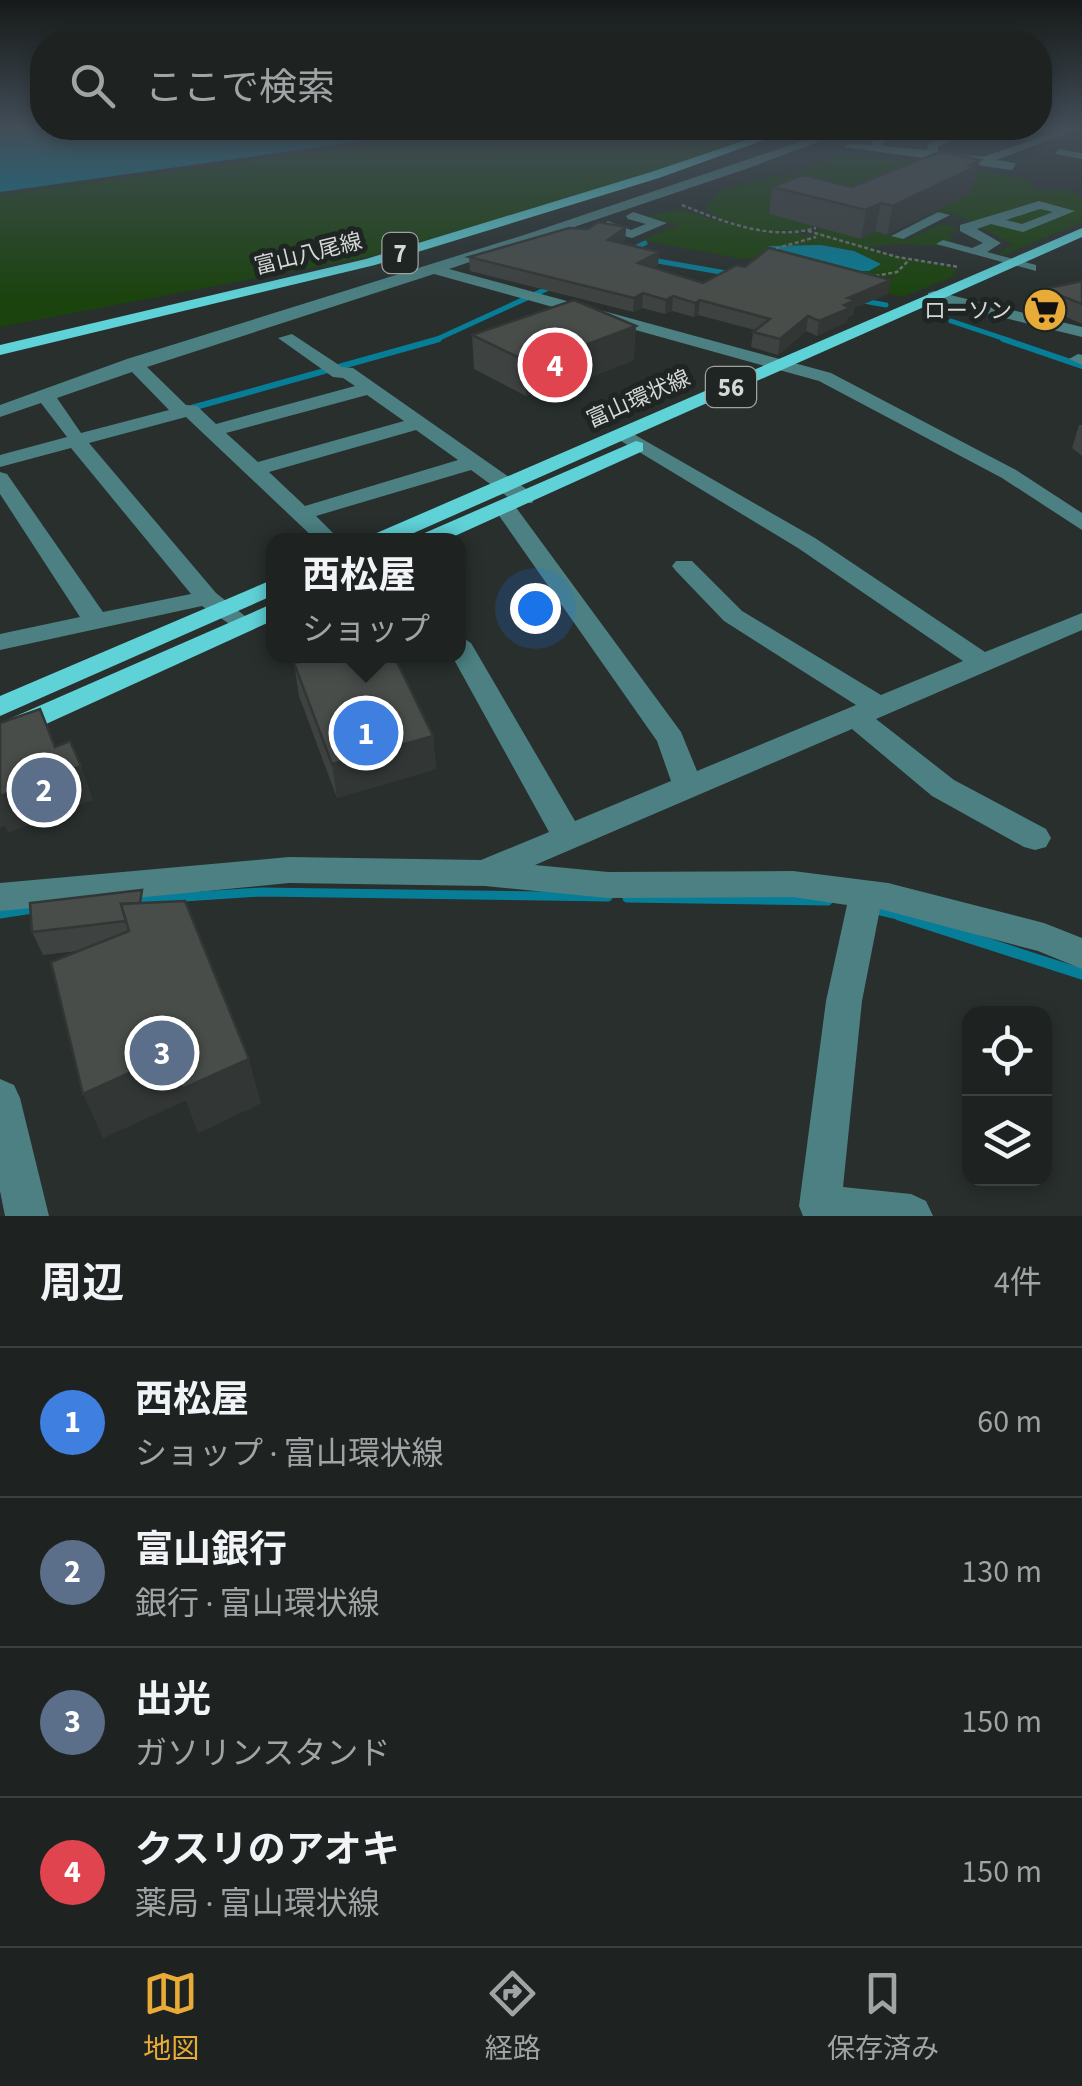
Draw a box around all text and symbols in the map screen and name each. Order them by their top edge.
search box [30,30,1052,140]
icon: search [65,58,120,113]
text: ここで検索 [145,61,335,115]
street label: 富山八尾線 [251,225,365,283]
road number: 7 [382,233,418,273]
supermarket icon: ローソン [1022,287,1068,333]
place label: ローソン [924,295,1012,327]
pin: 4 [522,328,588,402]
street label: 富山環状線 [582,362,695,436]
road number: 56 [706,367,756,407]
popup [266,533,466,663]
text: 西松屋 [302,549,416,603]
your location [510,583,561,634]
text: ショップ [302,607,430,653]
pin: 1 [334,696,398,770]
pin: 2 [12,752,76,828]
map controls [962,1006,1052,1186]
button: locate [962,1006,1052,1096]
pin: 3 [130,1016,194,1090]
button: layers [962,1096,1052,1186]
text: 周辺 [40,1254,124,1314]
text: 4件 [994,1260,1042,1306]
text: 西松屋 [135,1373,249,1427]
text: 1 [64,1399,81,1445]
text: 60 m [977,1399,1042,1445]
text: ショップ · 富山環状線 [135,1431,444,1477]
text: 富山銀行 [135,1523,287,1577]
text: 2 [64,1549,81,1595]
text: 130 m [961,1549,1042,1595]
text: 銀行 · 富山環状線 [135,1581,380,1627]
text: 出光 [135,1673,211,1727]
text: 3 [64,1699,81,1745]
text: 150 m [961,1699,1042,1745]
text: ガソリンスタンド [135,1731,390,1777]
text: クスリのアオキ [135,1823,400,1877]
text: 4 [64,1849,81,1895]
text: 150 m [961,1849,1042,1895]
text: 薬局 · 富山環状線 [135,1881,380,1927]
tab: 地図 [143,1966,199,2069]
tab: 経路 [485,1966,541,2069]
tab: 保存済み [827,1966,939,2069]

